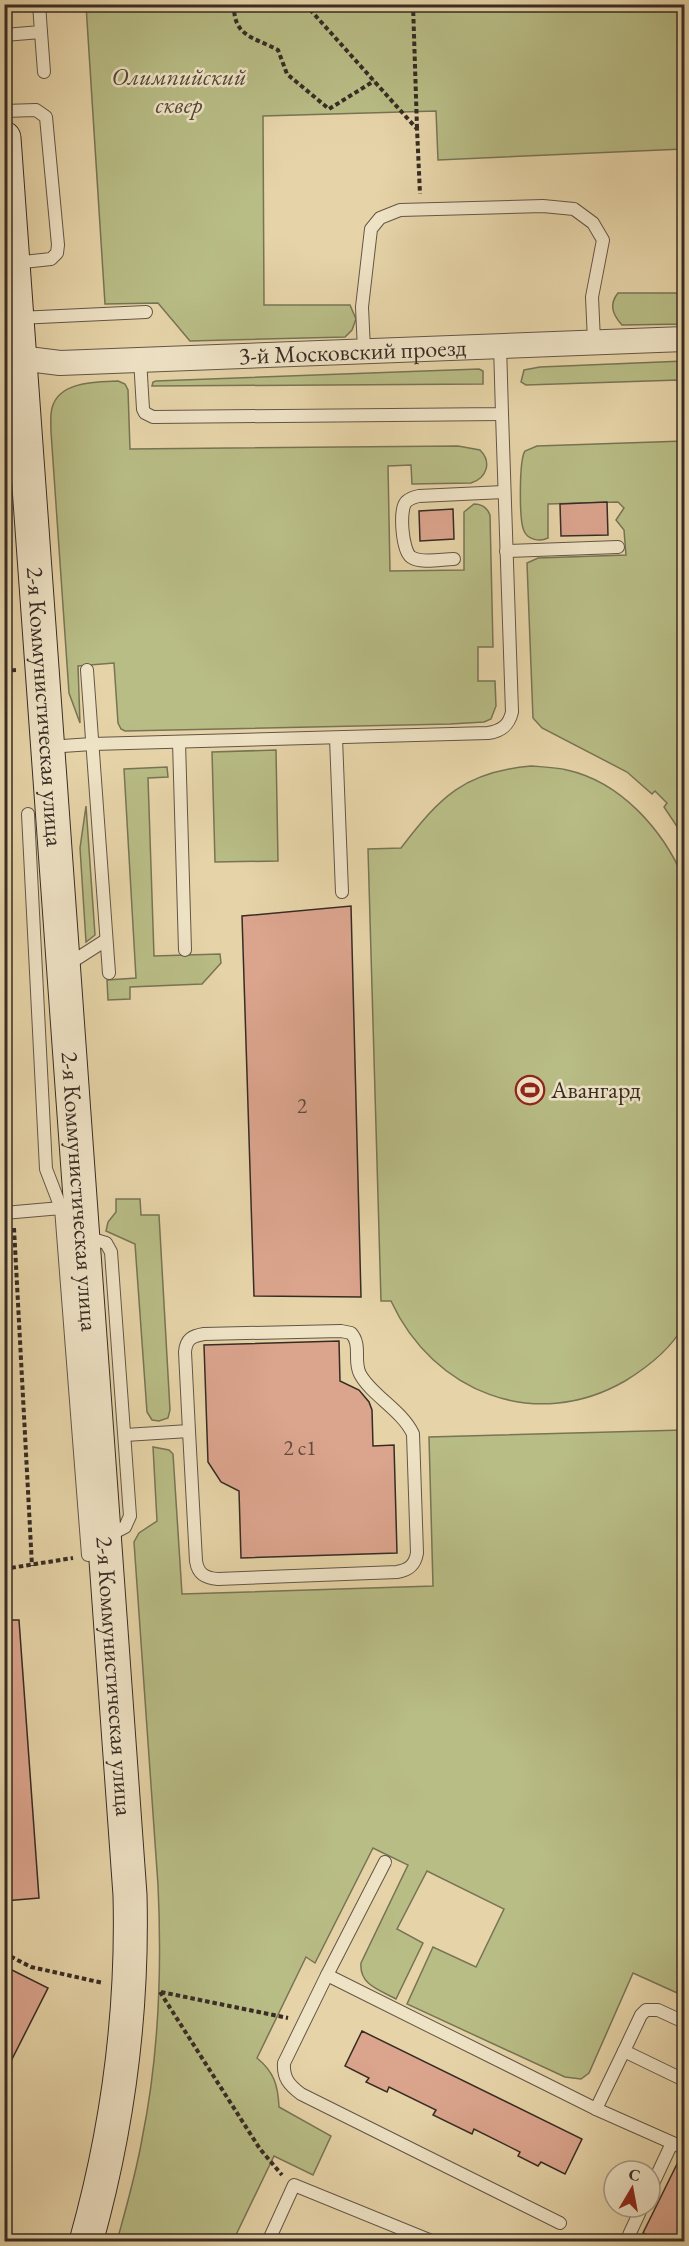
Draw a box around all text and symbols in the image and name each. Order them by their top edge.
park label: Олимпийский сквер [112,61,246,120]
street label: 3-й Московский проезд [238,331,467,371]
street label: 2-я Коммунистическая улица [20,566,71,848]
street label: 2-я Коммунистическая улица [55,1050,106,1333]
sports icon: Авангард [514,1074,546,1106]
place label: Авангард [550,1074,641,1105]
house number: 2 [297,1092,307,1119]
house number: 2 с1 [284,1434,316,1461]
street label: 2-я Коммунистическая улица [89,1535,140,1817]
north arrow [602,2159,662,2219]
text: С [627,2163,642,2186]

